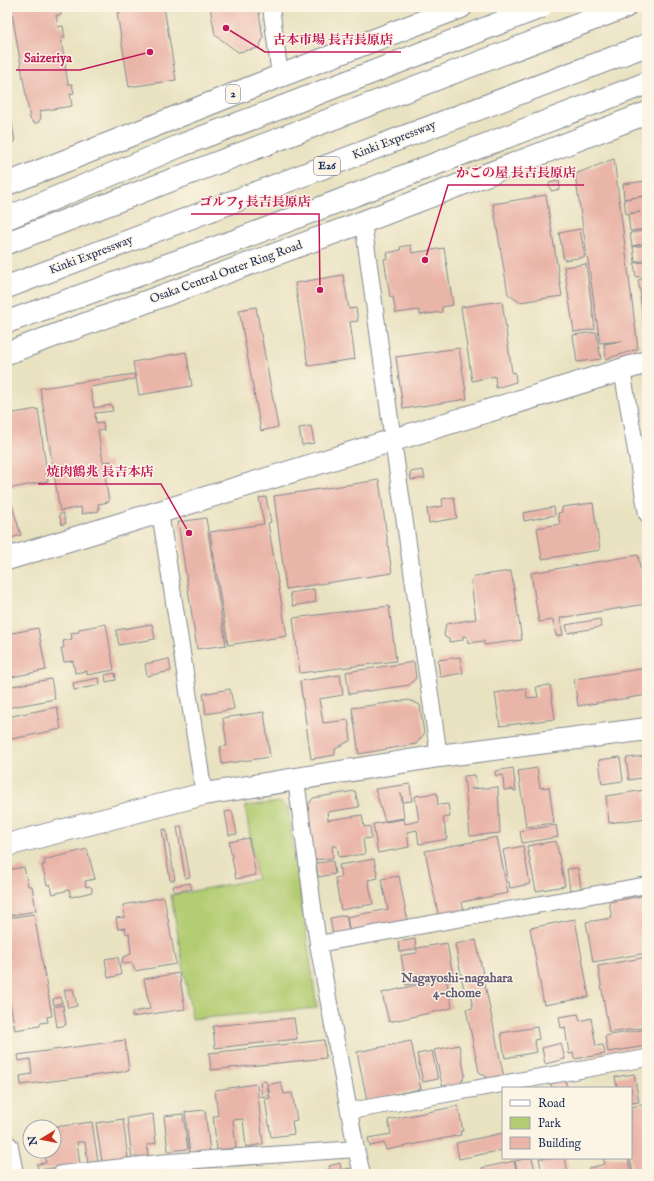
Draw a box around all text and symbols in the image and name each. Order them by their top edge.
callout: 古本市場 長吉長原店 [265,27,401,52]
text: 古本市場 長吉長原店 [273,32,393,49]
callout: Saizeriya [16,45,80,70]
text: Saizeriya [24,50,72,67]
road number: 2 [226,85,240,103]
street label: Kinki Expressway [350,117,438,164]
road number: E26 [314,157,340,175]
callout: かごの屋 長吉長原店 [448,160,584,185]
text: かごの屋 長吉長原店 [456,165,576,182]
callout: ゴルフ5 長吉長原店 [191,189,319,214]
text: ゴルフ5 長吉長原店 [199,194,311,211]
street label: Kinki Expressway [47,232,135,279]
street label: Osaka Central Outer Ring Road [148,237,305,307]
callout: 焼肉鶴兆 長吉本店 [38,459,161,484]
text: 焼肉鶴兆 長吉本店 [47,464,153,481]
district label: Nagayoshi-nagahara 4-chome [400,970,513,1002]
legend [502,1087,632,1159]
text: Road [538,1096,566,1111]
text: Park [538,1116,561,1131]
north arrow [22,1119,62,1159]
text: N [25,1134,41,1147]
text: Building [538,1136,582,1151]

